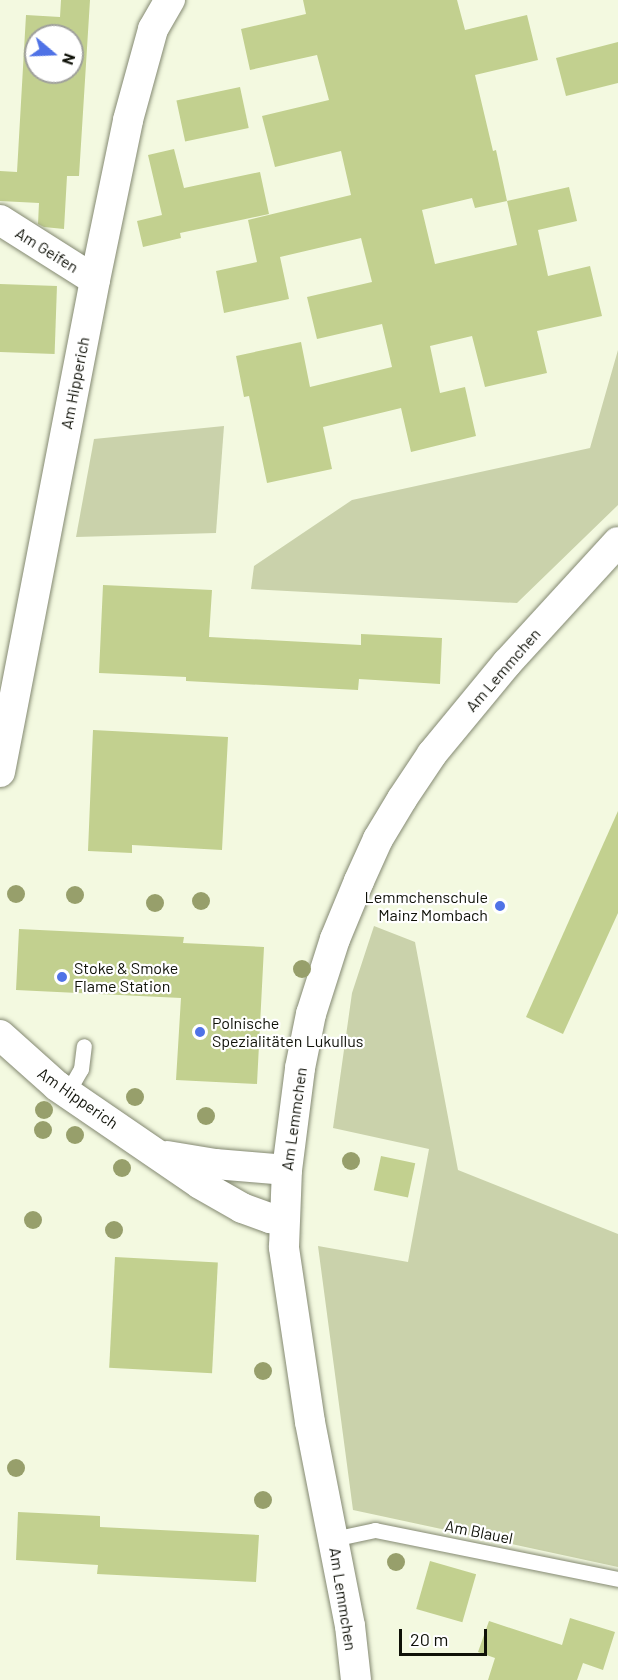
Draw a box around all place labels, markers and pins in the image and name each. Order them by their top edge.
place label: Lemmchenschule Mainz Mombach [365,887,488,925]
marker: Lemmchenschule Mainz Mombach [493,899,507,913]
place label: Stoke & Smoke Flame Station [74,958,178,996]
marker: Stoke & Smoke Flame Station [55,970,69,984]
place label: Polnische Spezialitäten Lukullus [212,1013,364,1051]
marker: Polnische Spezialitäten Lukullus [193,1025,207,1039]

